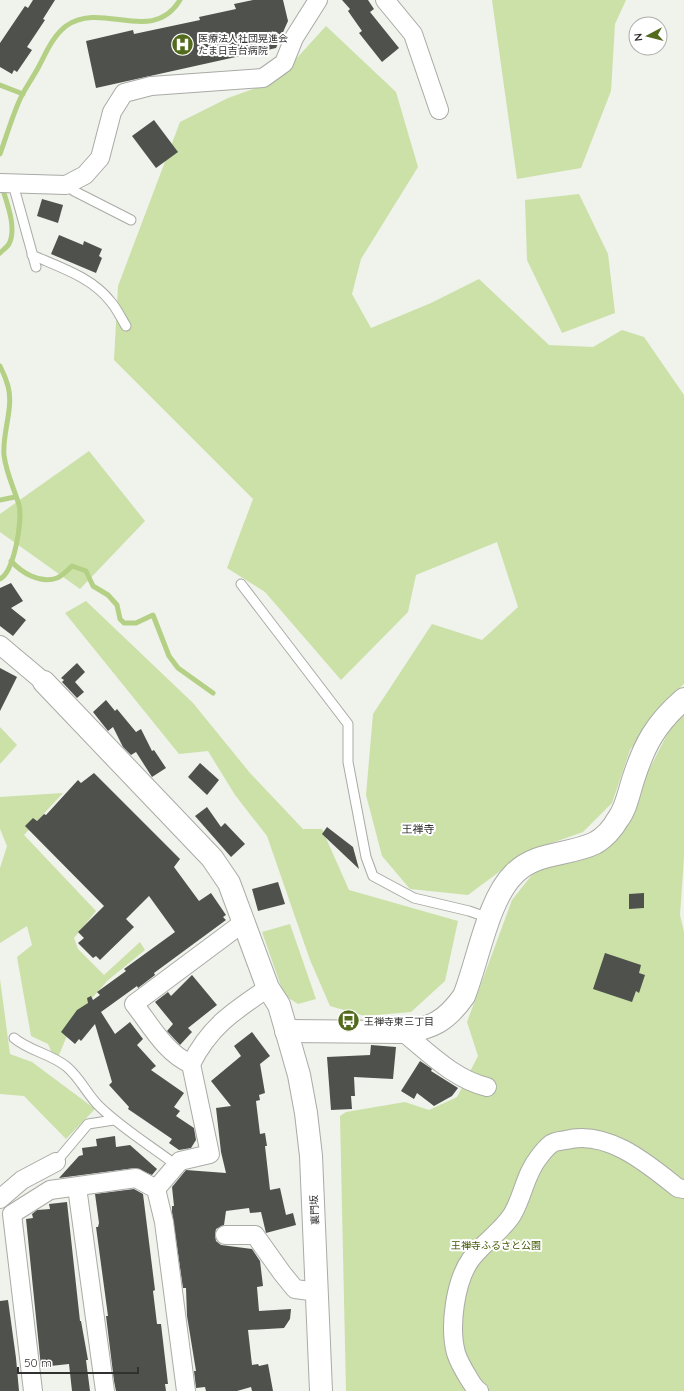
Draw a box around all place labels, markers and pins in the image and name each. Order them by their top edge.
hospital icon: 医療法人社団晃進会 たま日吉台病院 [169,31,195,57]
place label: 医療法人社団晃進会 たま日吉台病院 [198,32,288,57]
bus stop icon: 王禅寺東三丁目 [335,1008,361,1034]
place label: 王禅寺東三丁目 [364,1015,434,1028]

